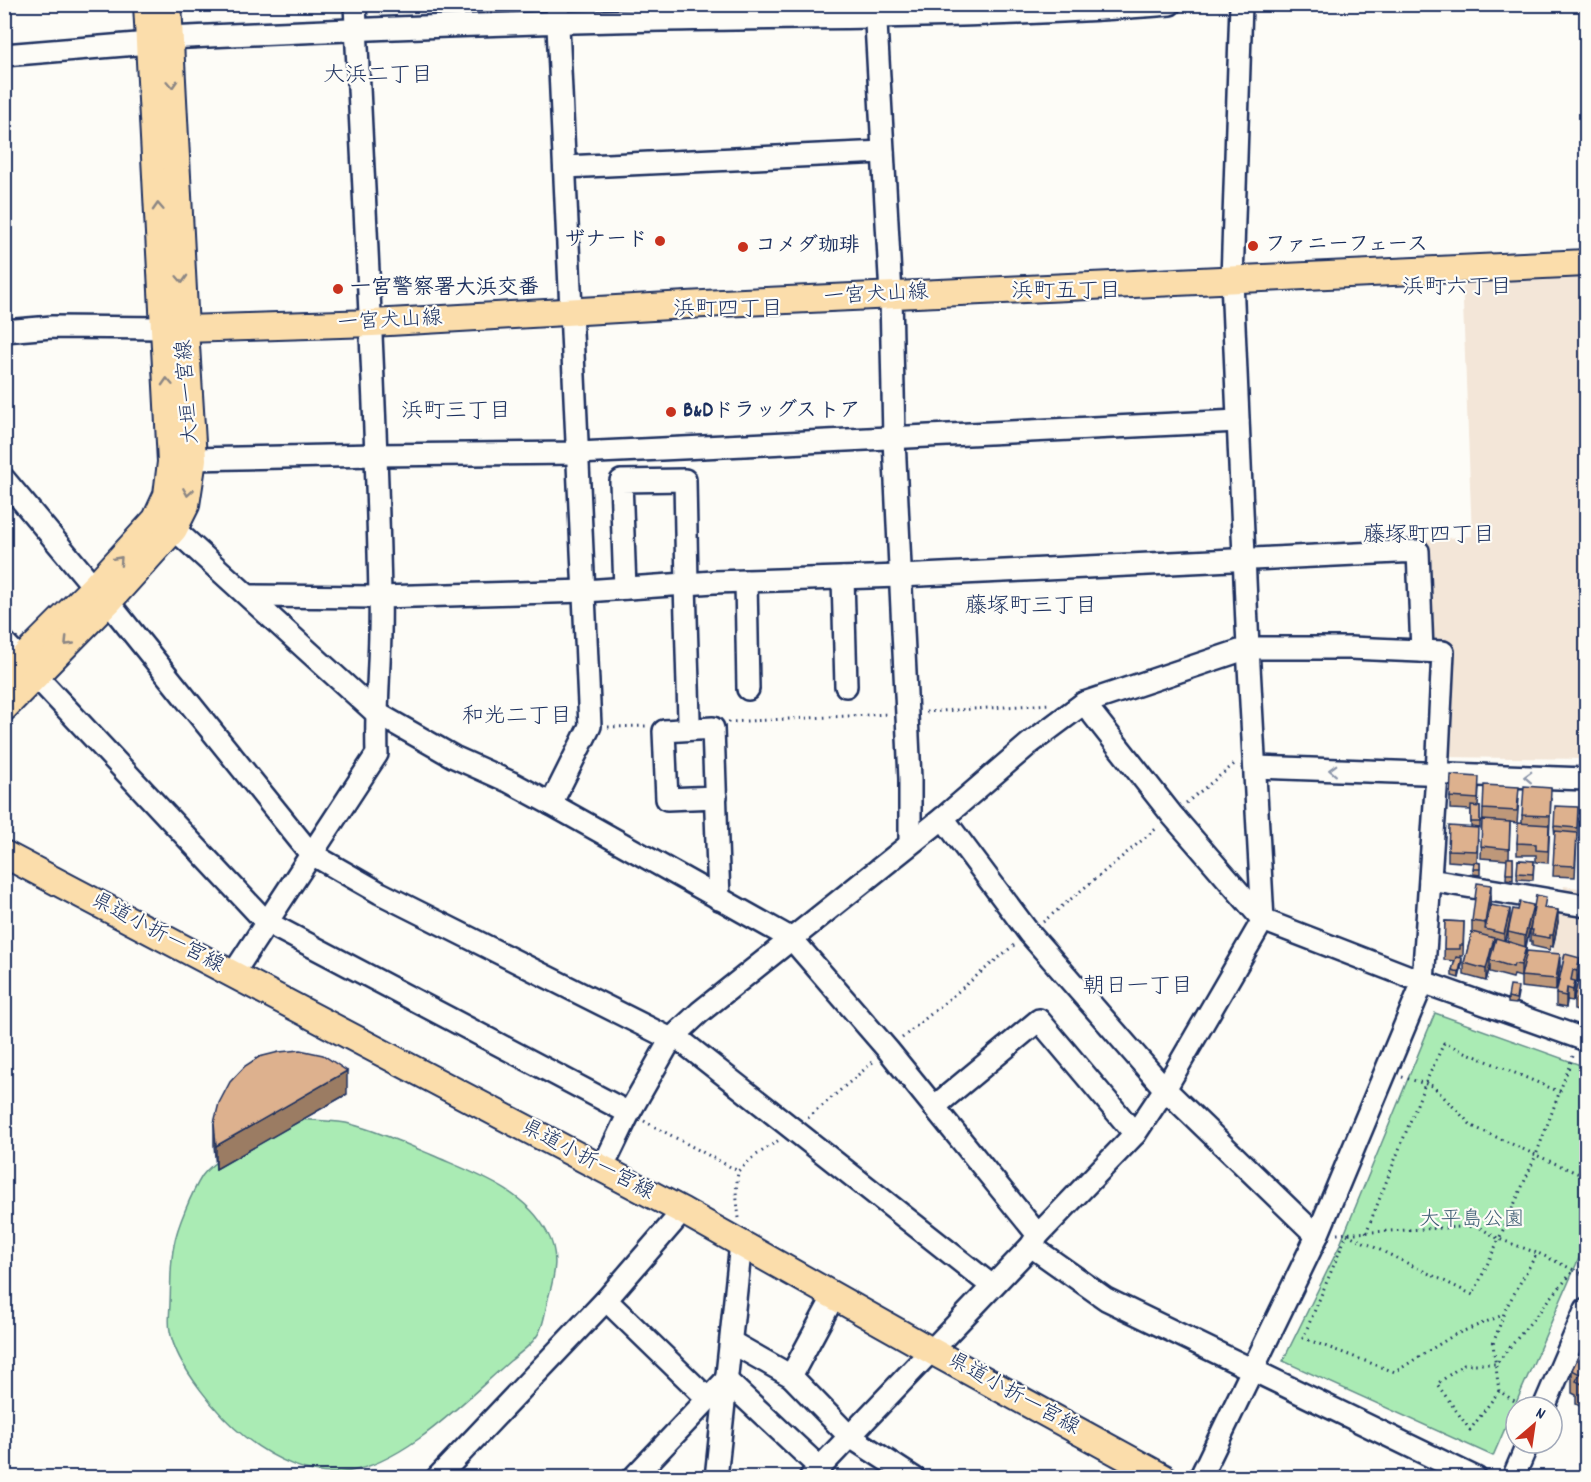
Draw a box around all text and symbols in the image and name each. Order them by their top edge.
district label: 大浜二丁目 [323,61,433,92]
one-way arrow [165,79,178,88]
one-way arrow [152,202,165,211]
place label: ザナード [564,226,648,256]
place label: ファニーフェース [1265,231,1428,261]
place label: コメダ珈琲 [755,232,860,262]
marker: ザナード [653,234,667,248]
marker: ファニーフェース [1246,239,1260,253]
marker: コメダ珈琲 [736,240,750,254]
district label: 浜町六丁目 [1402,273,1512,304]
one-way arrow [175,274,188,283]
place label: 一宮警察署大浜交番 [350,274,539,304]
district label: 浜町五丁目 [1011,277,1121,308]
street label: 一宮犬山線 [823,278,929,314]
marker: 一宮警察署大浜交番 [331,282,345,296]
district label: 浜町四丁目 [673,295,783,326]
street label: 一宮犬山線 [337,304,443,340]
street label: 大垣一宮線 [170,339,208,445]
one-way arrow [161,377,174,386]
district label: 浜町三丁目 [401,397,511,428]
place label: B&Dドラッグストア [683,397,860,427]
marker: B&Dドラッグストア [664,405,678,419]
one-way arrow [183,487,195,497]
district label: 藤塚町四丁目 [1363,521,1495,552]
one-way arrow [112,556,123,567]
district label: 藤塚町三丁目 [965,592,1097,623]
one-way arrow [65,635,76,646]
district label: 和光二丁目 [462,702,572,733]
one-way arrow [1329,763,1338,776]
one-way arrow [1524,770,1533,783]
street label: 県道小折一宮線 [85,886,229,982]
district label: 朝日一丁目 [1083,972,1193,1003]
street label: 県道小折一宮線 [515,1113,659,1209]
park label: 大平島公園 [1420,1206,1525,1236]
street label: 県道小折一宮線 [941,1346,1085,1444]
north arrow [1504,1395,1564,1455]
text: N [1531,1402,1549,1426]

